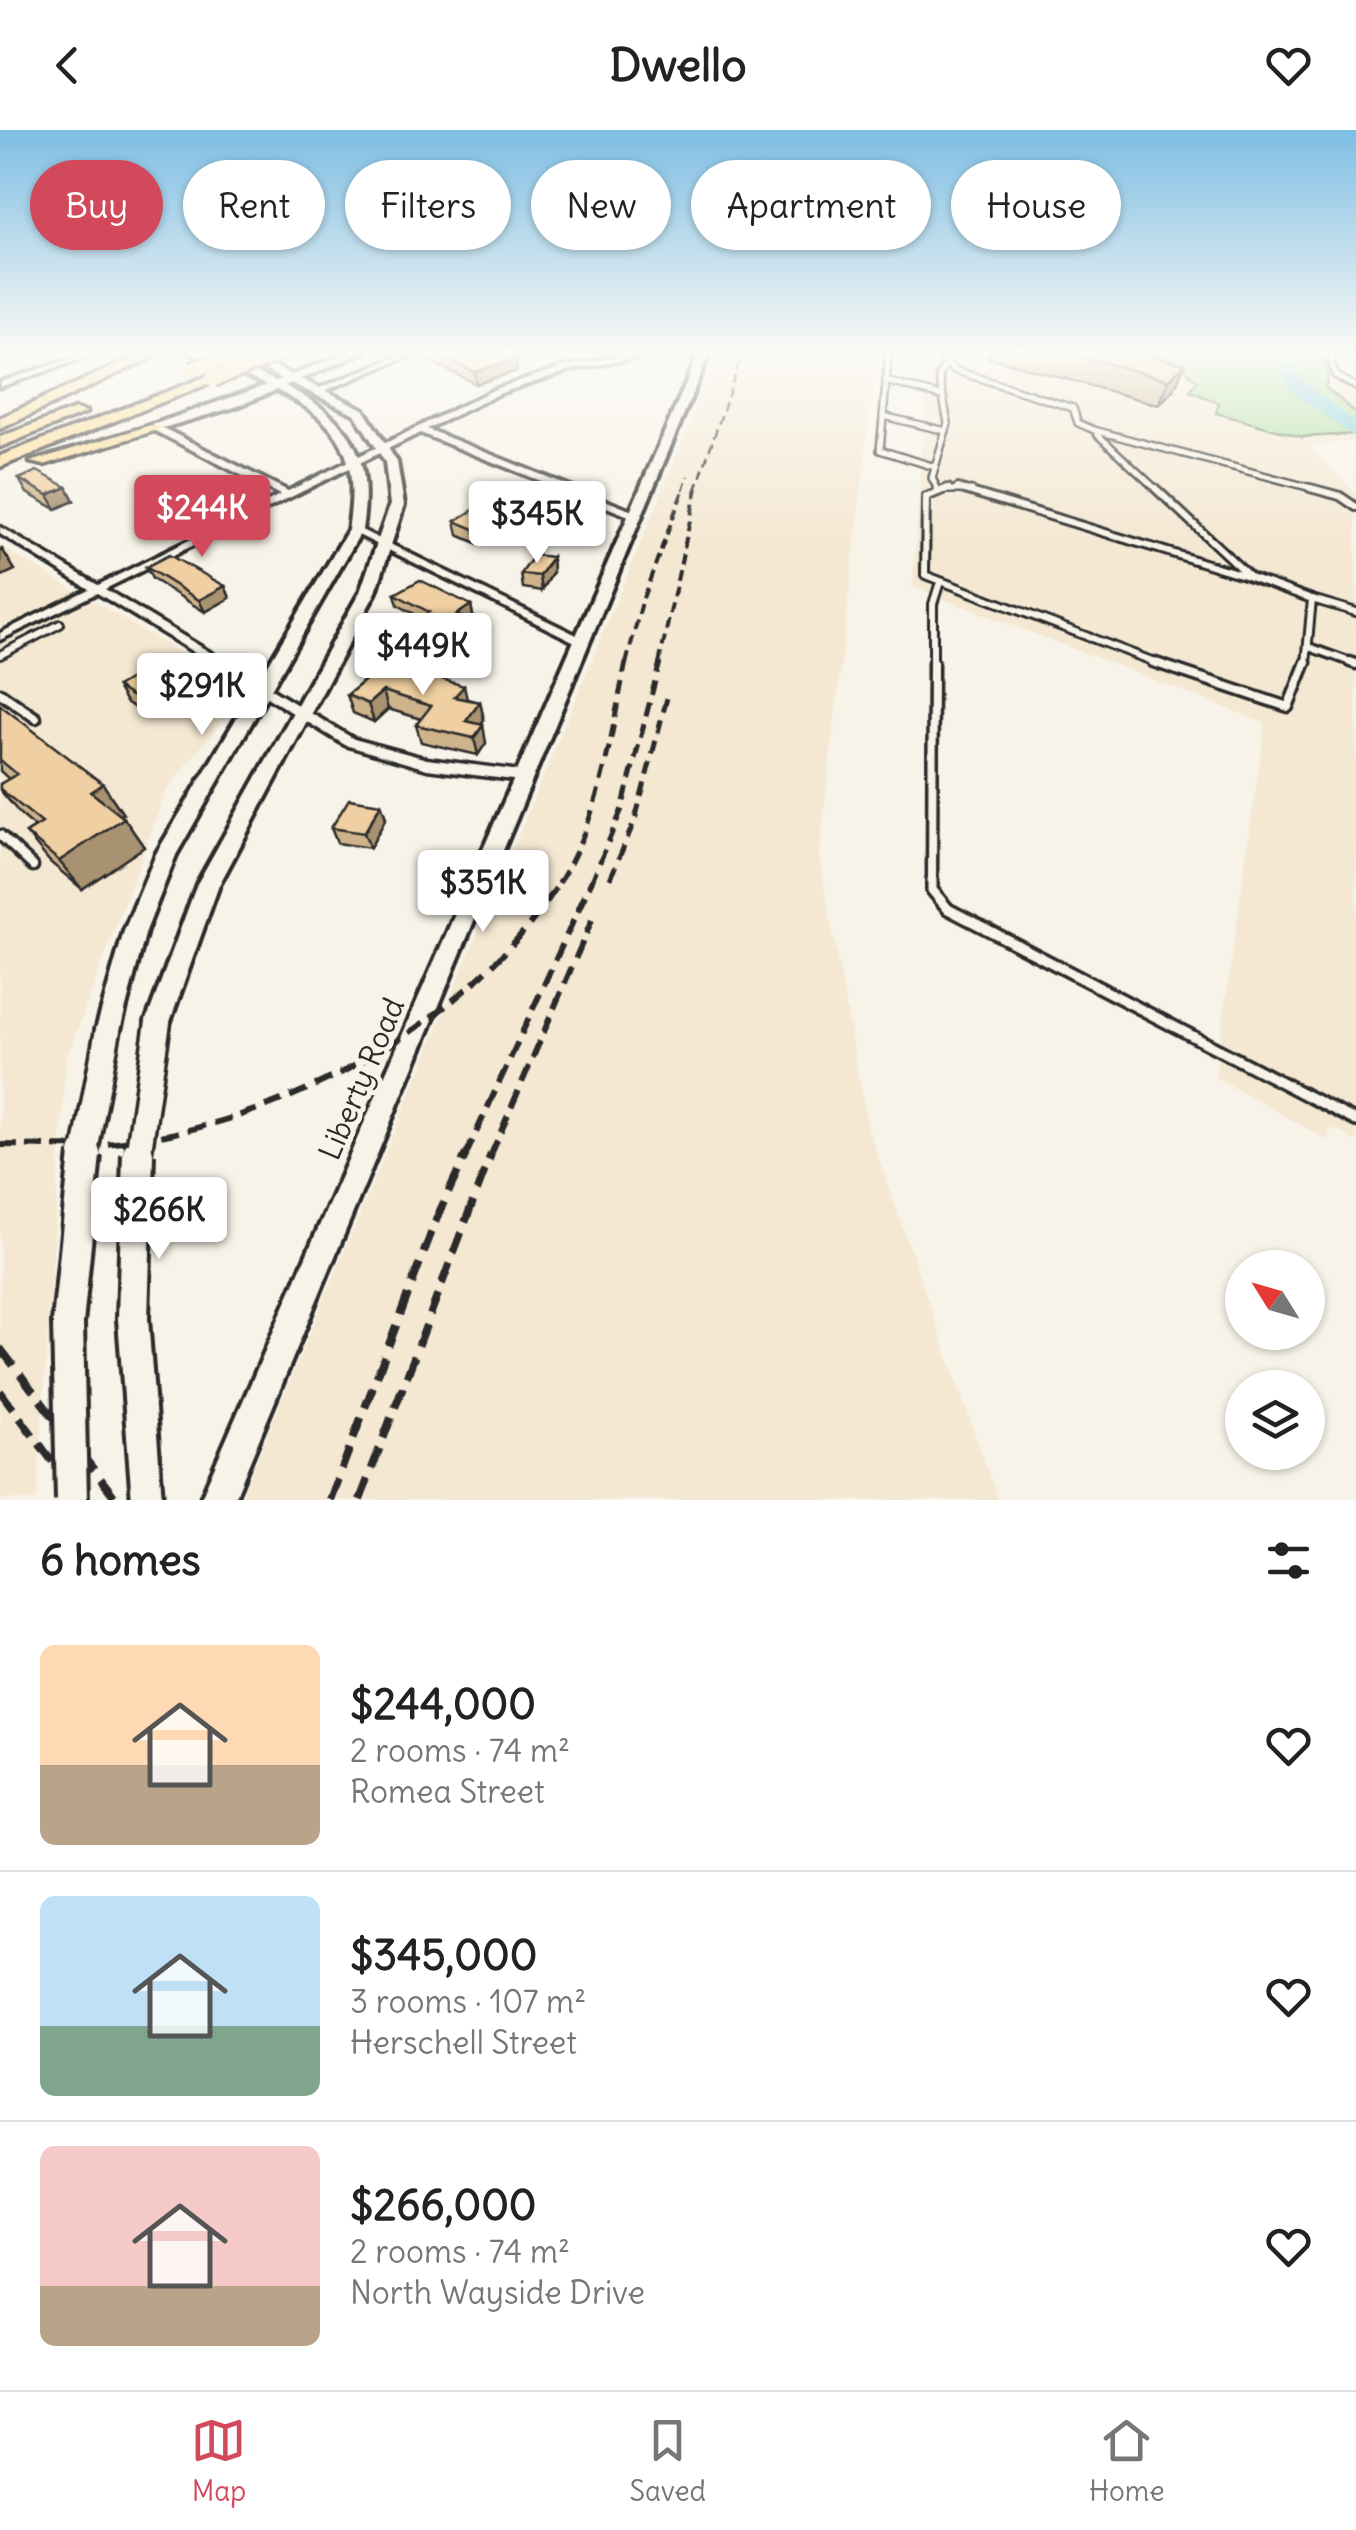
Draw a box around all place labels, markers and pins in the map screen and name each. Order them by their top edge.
pin: $244K [132,475,272,560]
pin: $345K [467,481,607,566]
pin: $449K [353,613,493,698]
pin: $291K [132,653,272,738]
pin: $351K [413,850,553,935]
pin: $266K [89,1177,229,1262]

